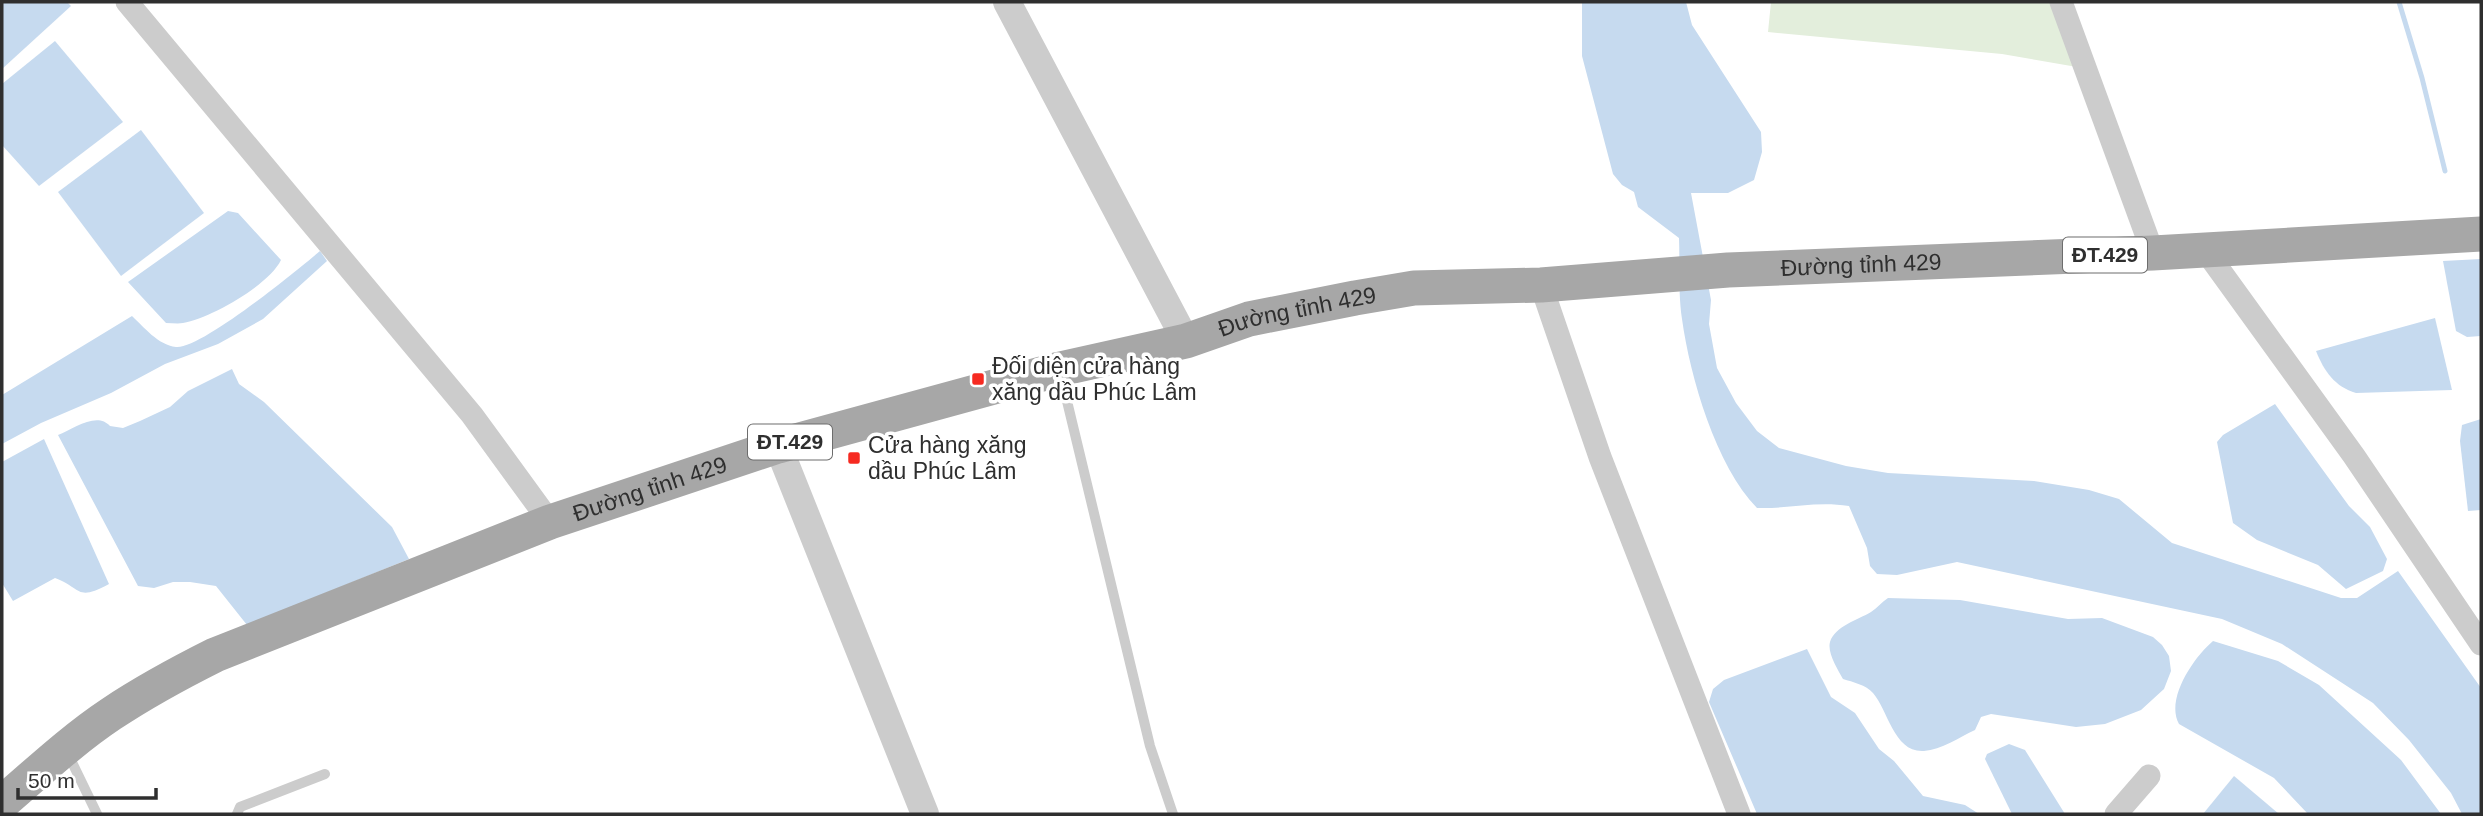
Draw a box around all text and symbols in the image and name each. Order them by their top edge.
road number: ĐT.429 [2063,238,2147,272]
street label: Đường tỉnh 429 [1780,248,1942,281]
street label: Đường tỉnh 429 [1215,282,1378,342]
place label: Đối diện cửa hàng xăng dầu Phúc Lâm [992,353,1197,405]
marker: Đối diện cửa hàng xăng dầu Phúc Lâm [970,371,986,387]
road number: ĐT.429 [748,424,832,460]
place label: Cửa hàng xăng dầu Phúc Lâm [868,432,1027,484]
marker: Cửa hàng xăng dầu Phúc Lâm [846,450,862,466]
street label: Đường tỉnh 429 [569,451,730,527]
scale bar [18,756,156,800]
text: 50 m [28,769,75,792]

